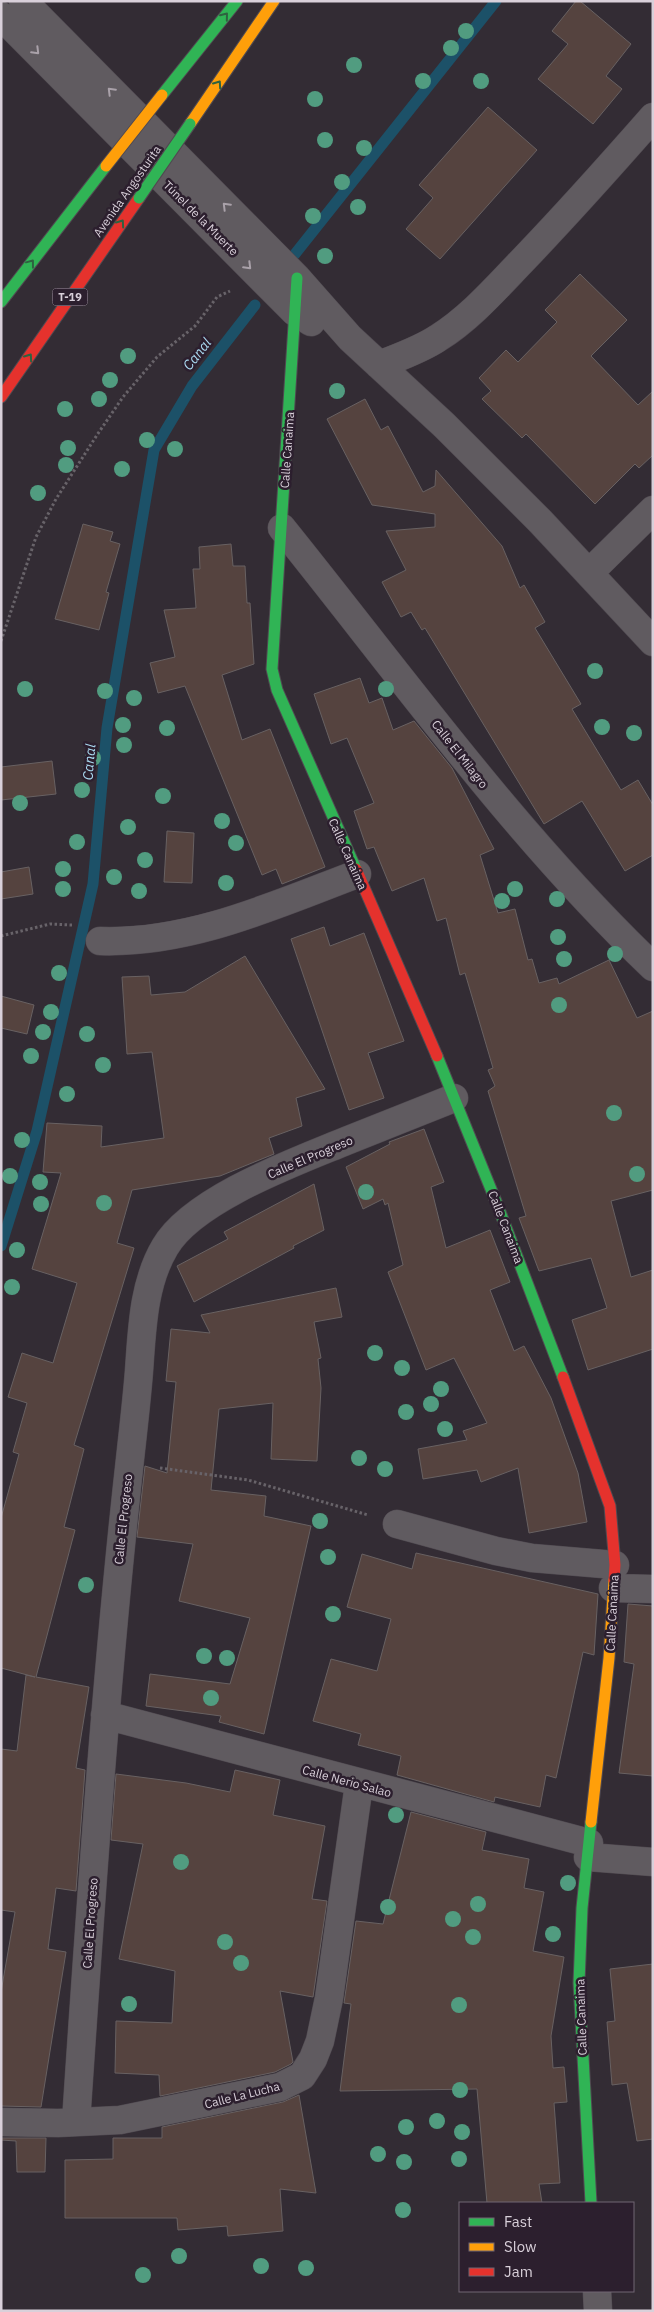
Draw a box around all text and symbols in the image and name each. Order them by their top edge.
one-way arrow [220,13,228,22]
one-way arrow [30,45,39,54]
one-way arrow [212,80,221,89]
one-way arrow [108,88,117,97]
street label: Avenida Angosturita [90,142,165,240]
street label: Túnel de la Muerte [160,177,242,259]
one-way arrow [223,203,232,212]
one-way arrow [115,219,124,229]
one-way arrow [25,259,34,269]
one-way arrow [242,260,251,269]
road number: T-19 [52,288,88,306]
water label: Canal [179,334,215,374]
one-way arrow [23,353,32,362]
street label: Calle Canaima [277,411,297,489]
street label: Calle El Milagro [429,717,492,791]
water label: Canal [78,743,100,781]
street label: Calle Canaima [326,816,371,893]
street label: Calle El Progreso [265,1132,355,1182]
street label: Calle Canaima [485,1189,527,1266]
street label: Calle El Progreso [111,1473,135,1565]
street label: Calle Canaima [603,1574,622,1652]
street label: Calle Nerio Salao [301,1762,393,1800]
street label: Calle El Progreso [79,1877,101,1969]
street label: Calle Canaima [572,1978,590,2056]
street label: Calle La Lucha [203,2078,282,2112]
legend [459,2202,634,2292]
text: Fast [504,2212,532,2231]
text: Slow [504,2237,537,2256]
text: Jam [504,2262,533,2281]

